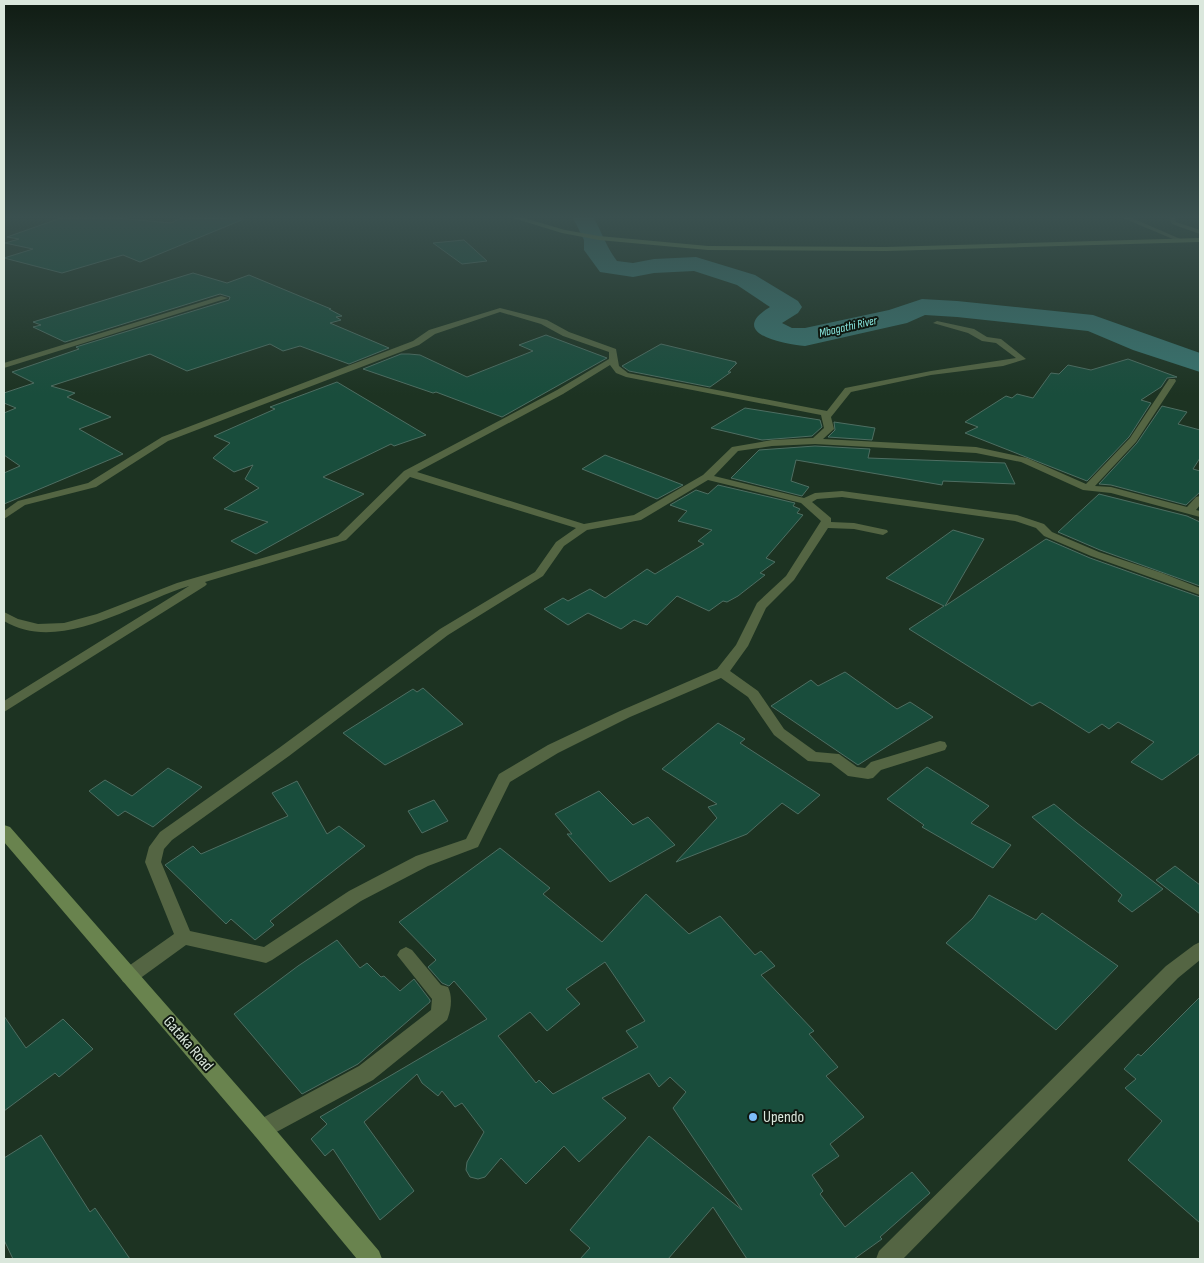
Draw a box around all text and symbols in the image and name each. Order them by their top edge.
water label: Mbagathi River [817,313,879,341]
street label: Gataka Road [159,1013,217,1075]
place label: Upendo [763,1108,804,1127]
marker: Upendo [747,1111,759,1123]

